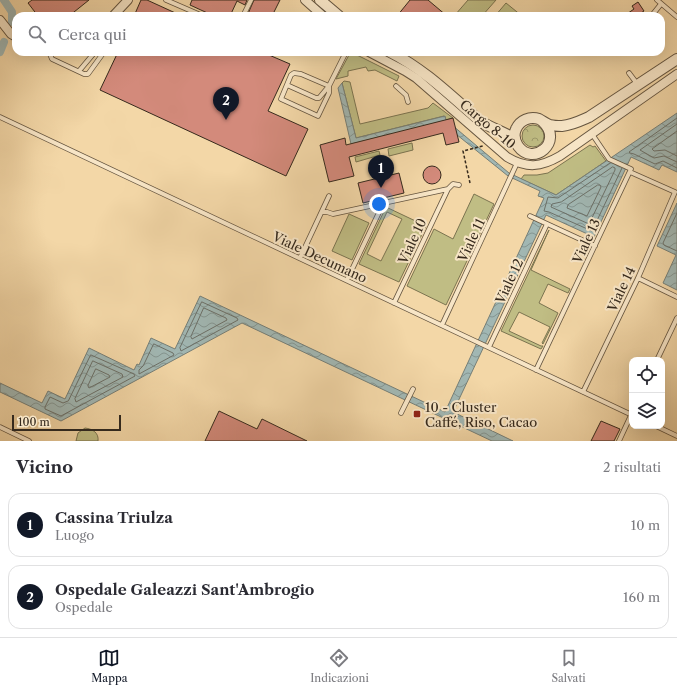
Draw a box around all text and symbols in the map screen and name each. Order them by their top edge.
search box [12,12,665,56]
icon: search [26,23,48,45]
text: Cerca qui [58,25,127,44]
pin: 2 [213,87,239,120]
street label: Cargo 8-10 [457,96,519,152]
pin: 1 [368,155,394,188]
your location [369,194,389,214]
street label: Viale 11 [454,215,488,265]
street label: Viale 10 [394,216,429,267]
street label: Viale 13 [568,216,603,267]
street label: Viale Decumano [269,228,370,286]
street label: Viale 12 [491,256,526,307]
street label: Viale 14 [603,264,638,315]
map controls [629,357,665,429]
button: locate [629,357,665,393]
button: layers [629,393,665,429]
place label: 10 - Cluster Caffé, Riso, Cacao [425,399,537,430]
marker: 10 - Cluster Caffé, Riso, Cacao [412,409,422,419]
scale bar [12,413,121,432]
text: 100 m [18,415,50,429]
text: Vicino [16,457,73,477]
text: 2 risultati [603,459,661,475]
text: Cassina Triulza [55,508,173,527]
text: 1 [27,517,33,533]
text: 10 m [631,517,660,533]
text: Luogo [55,527,94,543]
text: Ospedale Galeazzi Sant'Ambrogio [55,580,314,599]
text: 2 [26,589,34,605]
text: 160 m [623,589,660,605]
text: Ospedale [55,599,113,615]
tab: Mappa [91,647,128,685]
tab: Indicazioni [310,647,369,685]
tab: Salvati [551,647,586,685]

